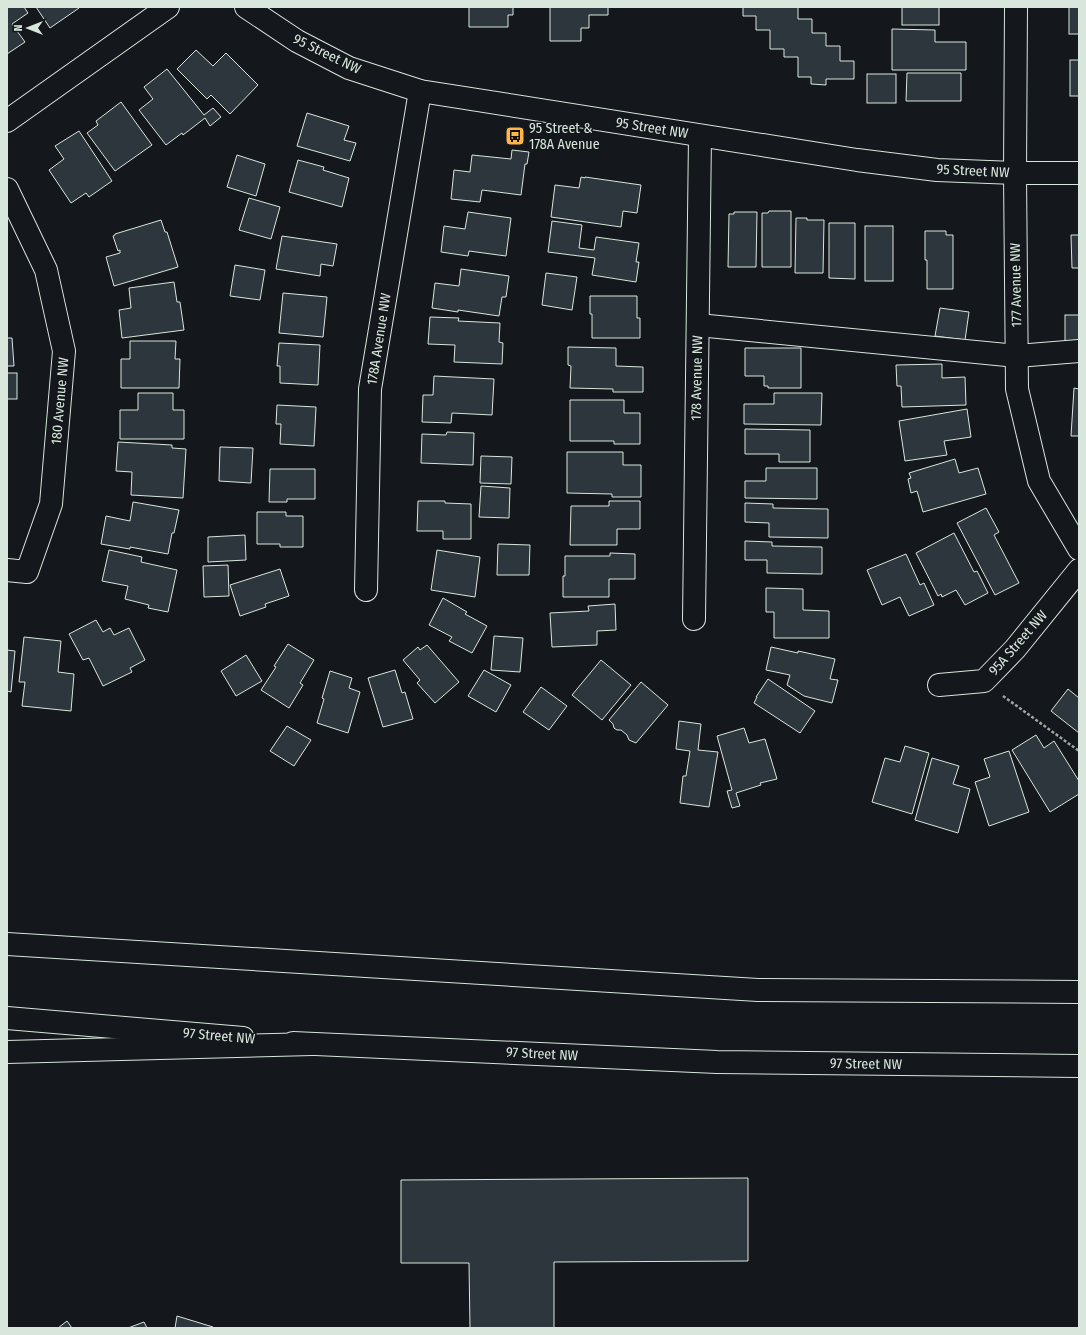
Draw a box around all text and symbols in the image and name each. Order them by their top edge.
north arrow [8,8,48,48]
text: N [12,25,25,31]
street label: 95 Street NW [290,30,364,78]
street label: 95 Street NW [615,114,690,142]
place label: 95 Street & 178A Avenue [529,120,600,153]
bus stop icon: 95 Street & 178A Avenue [504,125,526,147]
street label: 95 Street NW [936,161,1011,181]
street label: 177 Avenue NW [1007,242,1025,327]
street label: 178A Avenue NW [363,291,395,386]
street label: 178 Avenue NW [688,335,706,421]
street label: 180 Avenue NW [48,356,72,445]
street label: 95A Street NW [985,607,1051,679]
street label: 97 Street NW [182,1024,256,1048]
street label: 97 Street NW [505,1044,579,1064]
street label: 97 Street NW [830,1055,903,1073]

